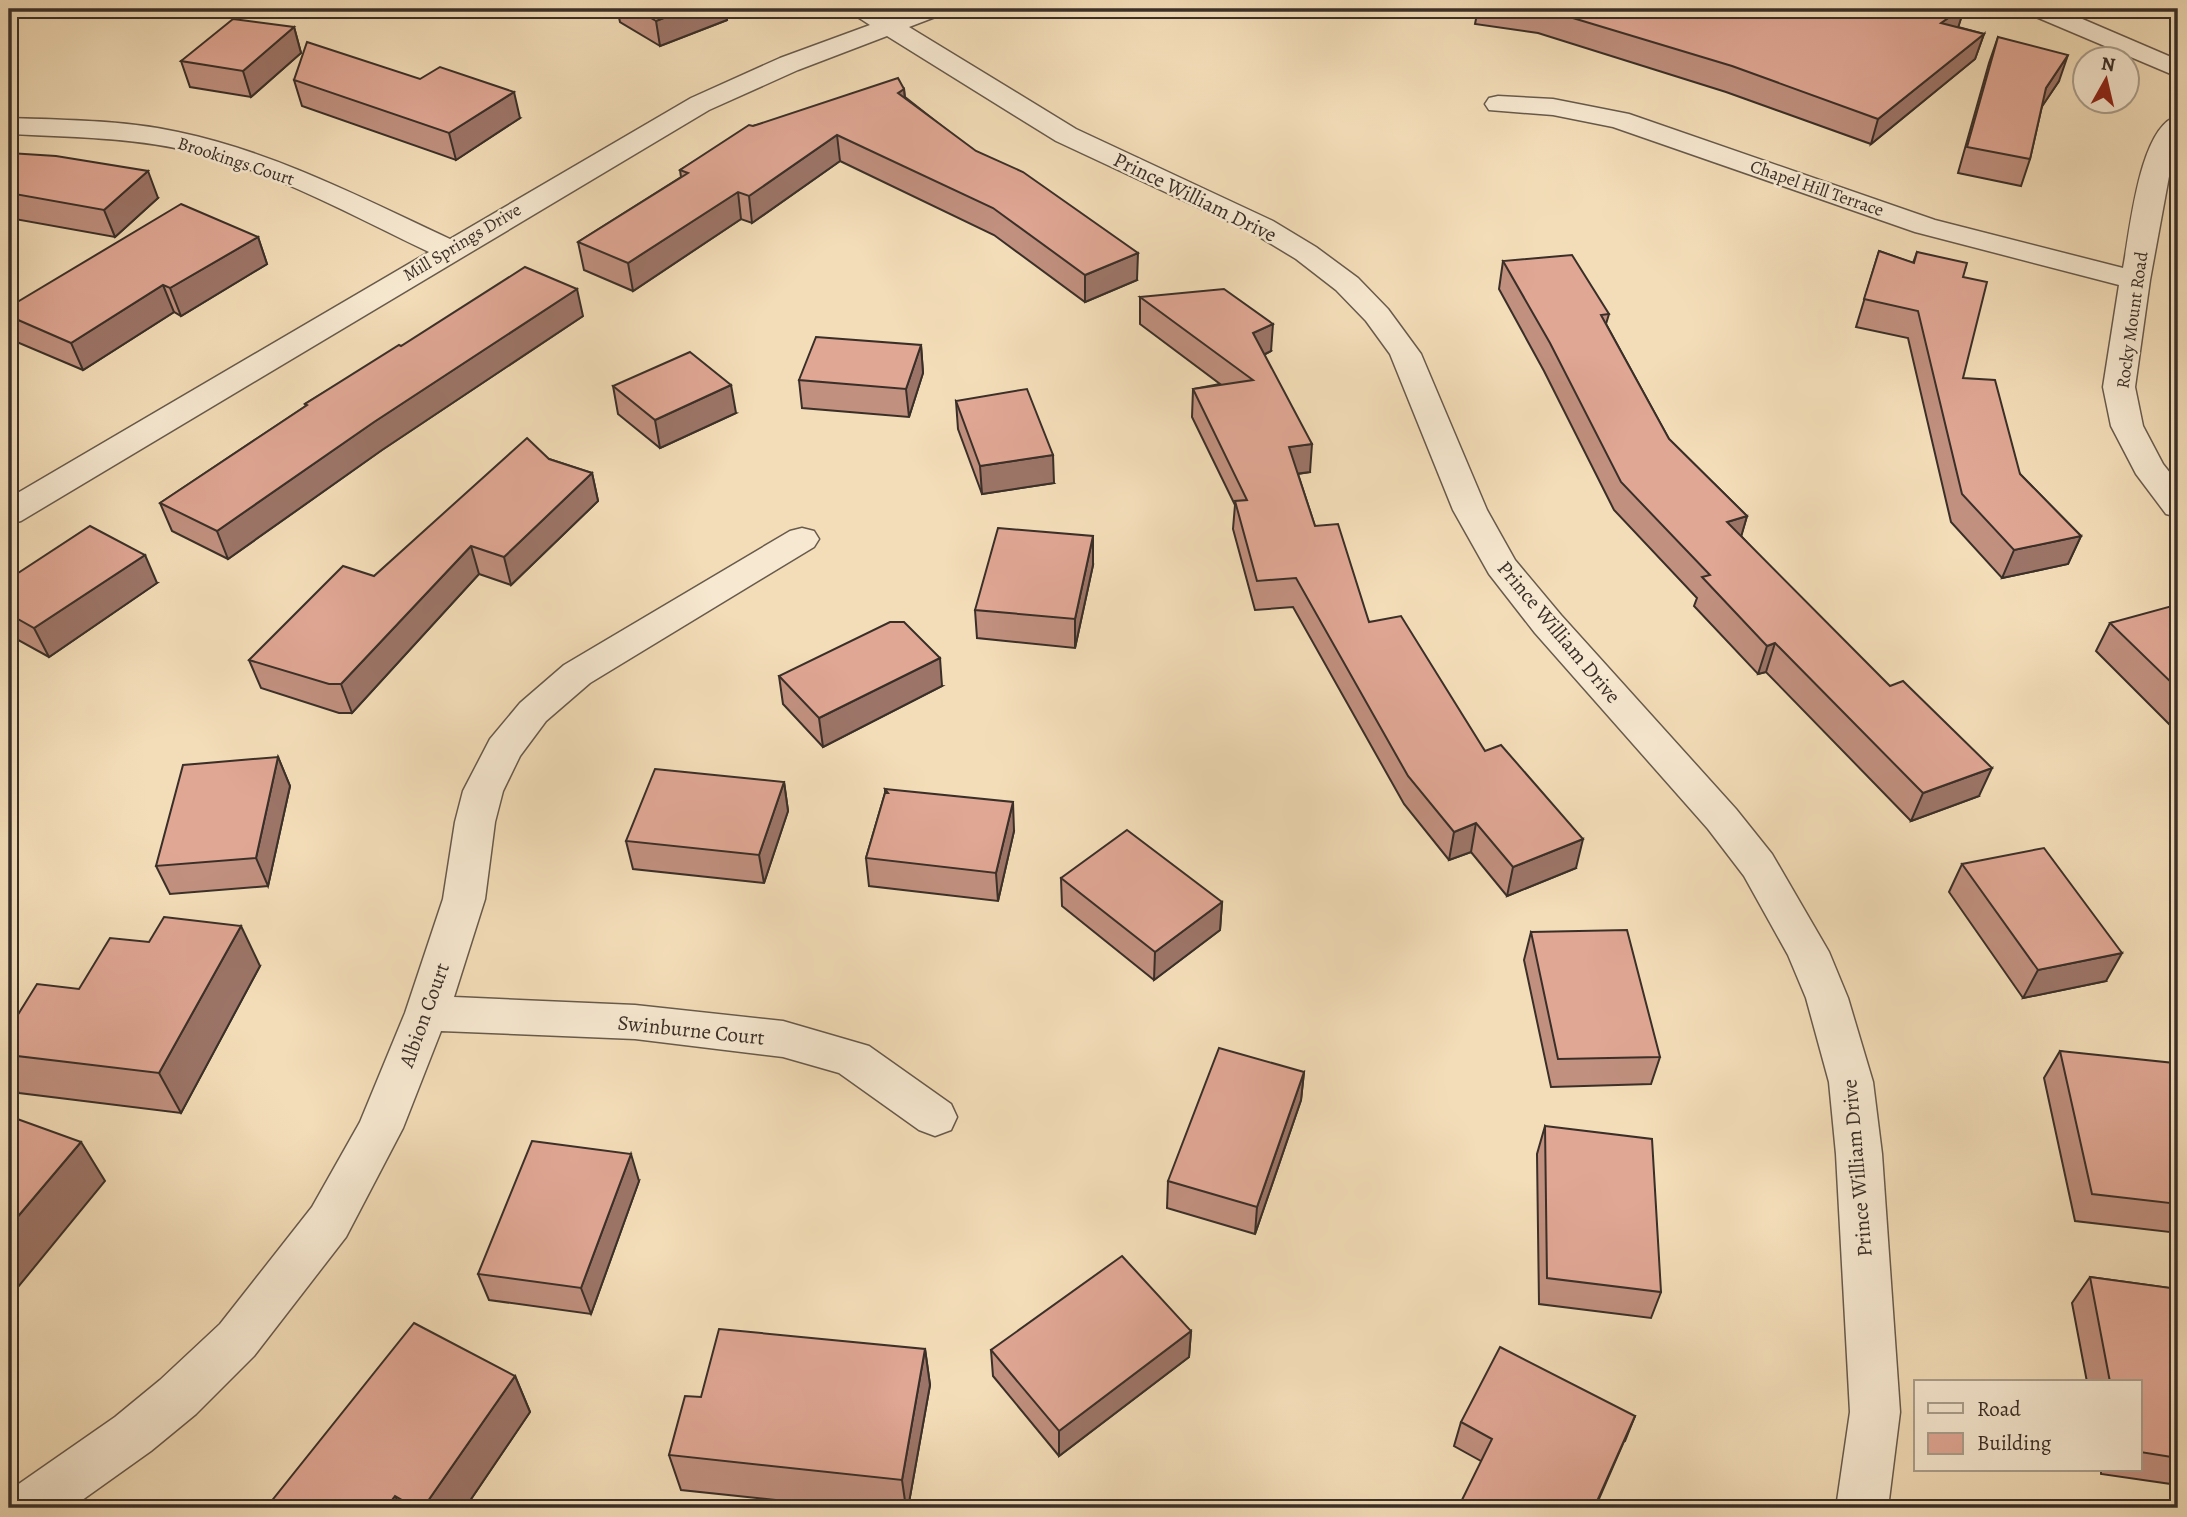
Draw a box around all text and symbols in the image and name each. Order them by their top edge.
north arrow [2072,46,2142,116]
text: N [2100,50,2117,78]
street label: Brookings Court [175,131,297,191]
street label: Prince William Drive [1109,145,1281,249]
street label: Chapel Hill Terrace [1747,154,1887,222]
street label: Mill Springs Drive [399,197,525,287]
street label: Rocky Mount Road [2111,250,2154,390]
street label: Prince William Drive [1491,555,1627,709]
street label: Albion Court [392,959,456,1072]
street label: Swinburne Court [616,1008,766,1052]
street label: Prince William Drive [1835,1078,1879,1258]
legend [1914,1380,2142,1472]
text: Road [1977,1395,2021,1423]
text: Building [1977,1429,2052,1457]

